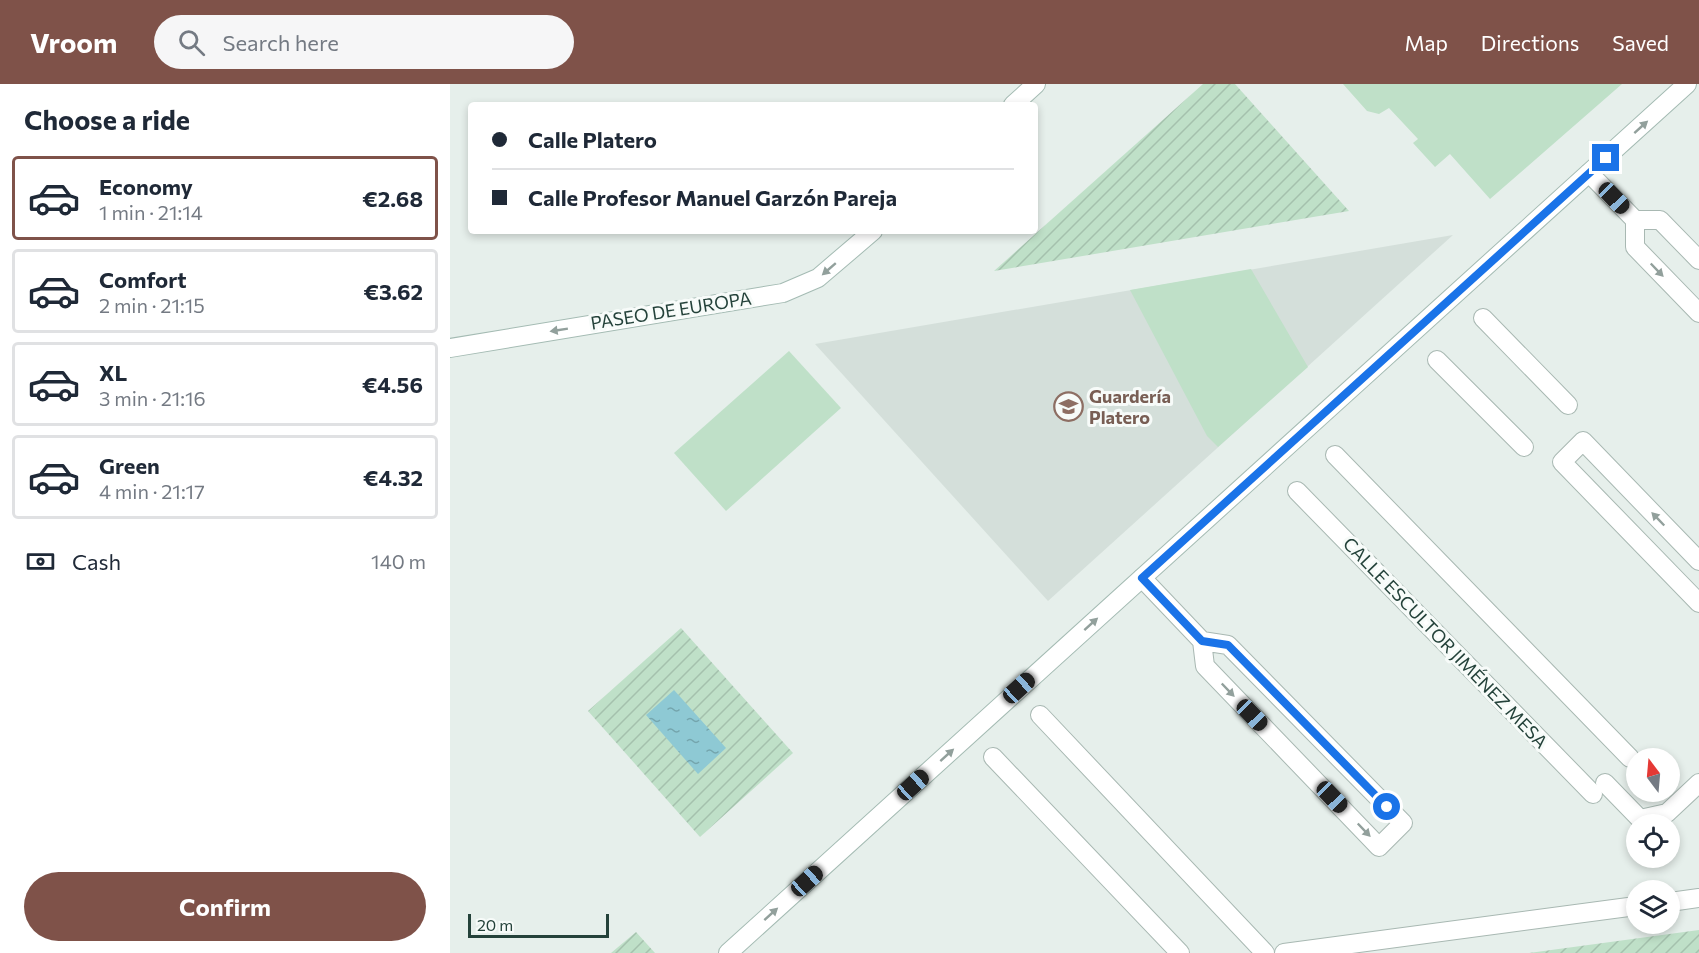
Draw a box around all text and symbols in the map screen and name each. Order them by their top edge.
search box [154,15,574,69]
text: Vroom [30,25,118,59]
icon: search [175,26,208,59]
text: Search here [223,29,339,56]
text: Map [1405,30,1448,55]
text: Directions [1481,30,1579,55]
text: Saved [1612,30,1669,55]
text: Choose a ride [24,103,190,136]
one-way arrow [1633,120,1647,134]
text: Calle Platero [528,126,657,153]
route end [1592,144,1619,171]
icon: car [27,171,81,225]
text: Economy [99,173,193,200]
car [1595,179,1633,217]
text: Calle Profesor Manuel Garzón Pareja [528,184,897,211]
text: €2.68 [362,185,423,212]
text: 1 min · 21:14 [99,200,203,224]
one-way arrow [1650,262,1664,277]
one-way arrow [821,263,837,276]
icon: car [27,264,81,318]
text: Comfort [99,266,187,293]
text: €3.62 [364,278,423,305]
street label: PASEO DE EUROPA [589,286,753,334]
text: 2 min · 21:15 [99,293,205,317]
one-way arrow [549,326,568,335]
icon: car [27,357,81,411]
text: XL [99,359,127,386]
text: €4.56 [362,371,423,398]
place label: Guardería Platero [1089,385,1171,428]
text: 3 min · 21:16 [99,386,206,410]
school or university icon: Guardería Platero [1052,391,1084,423]
icon: car [27,450,81,504]
text: Green [99,452,160,479]
text: €4.32 [363,464,423,491]
text: 4 min · 21:17 [99,479,205,503]
one-way arrow [1652,513,1666,527]
street label: CALLE ESCULTOR JIMÉNEZ MESA [1339,532,1553,752]
icon: cash [24,545,57,578]
text: Cash [72,548,121,575]
text: 140 m [371,549,426,573]
one-way arrow [1083,618,1098,631]
car [1000,669,1038,707]
one-way arrow [1221,683,1235,698]
car [1233,696,1271,734]
one-way arrow [939,748,954,762]
north arrow [1626,748,1680,802]
map controls [1626,748,1680,934]
car [894,766,932,804]
car [1313,778,1351,816]
route start [1373,793,1400,820]
button: locate [1626,814,1680,868]
one-way arrow [1356,823,1370,837]
car [788,862,826,900]
button: Confirm [24,872,426,941]
button: layers [1626,880,1680,934]
one-way arrow [763,908,778,921]
scale bar [468,911,609,938]
text: 20 m [477,915,513,934]

